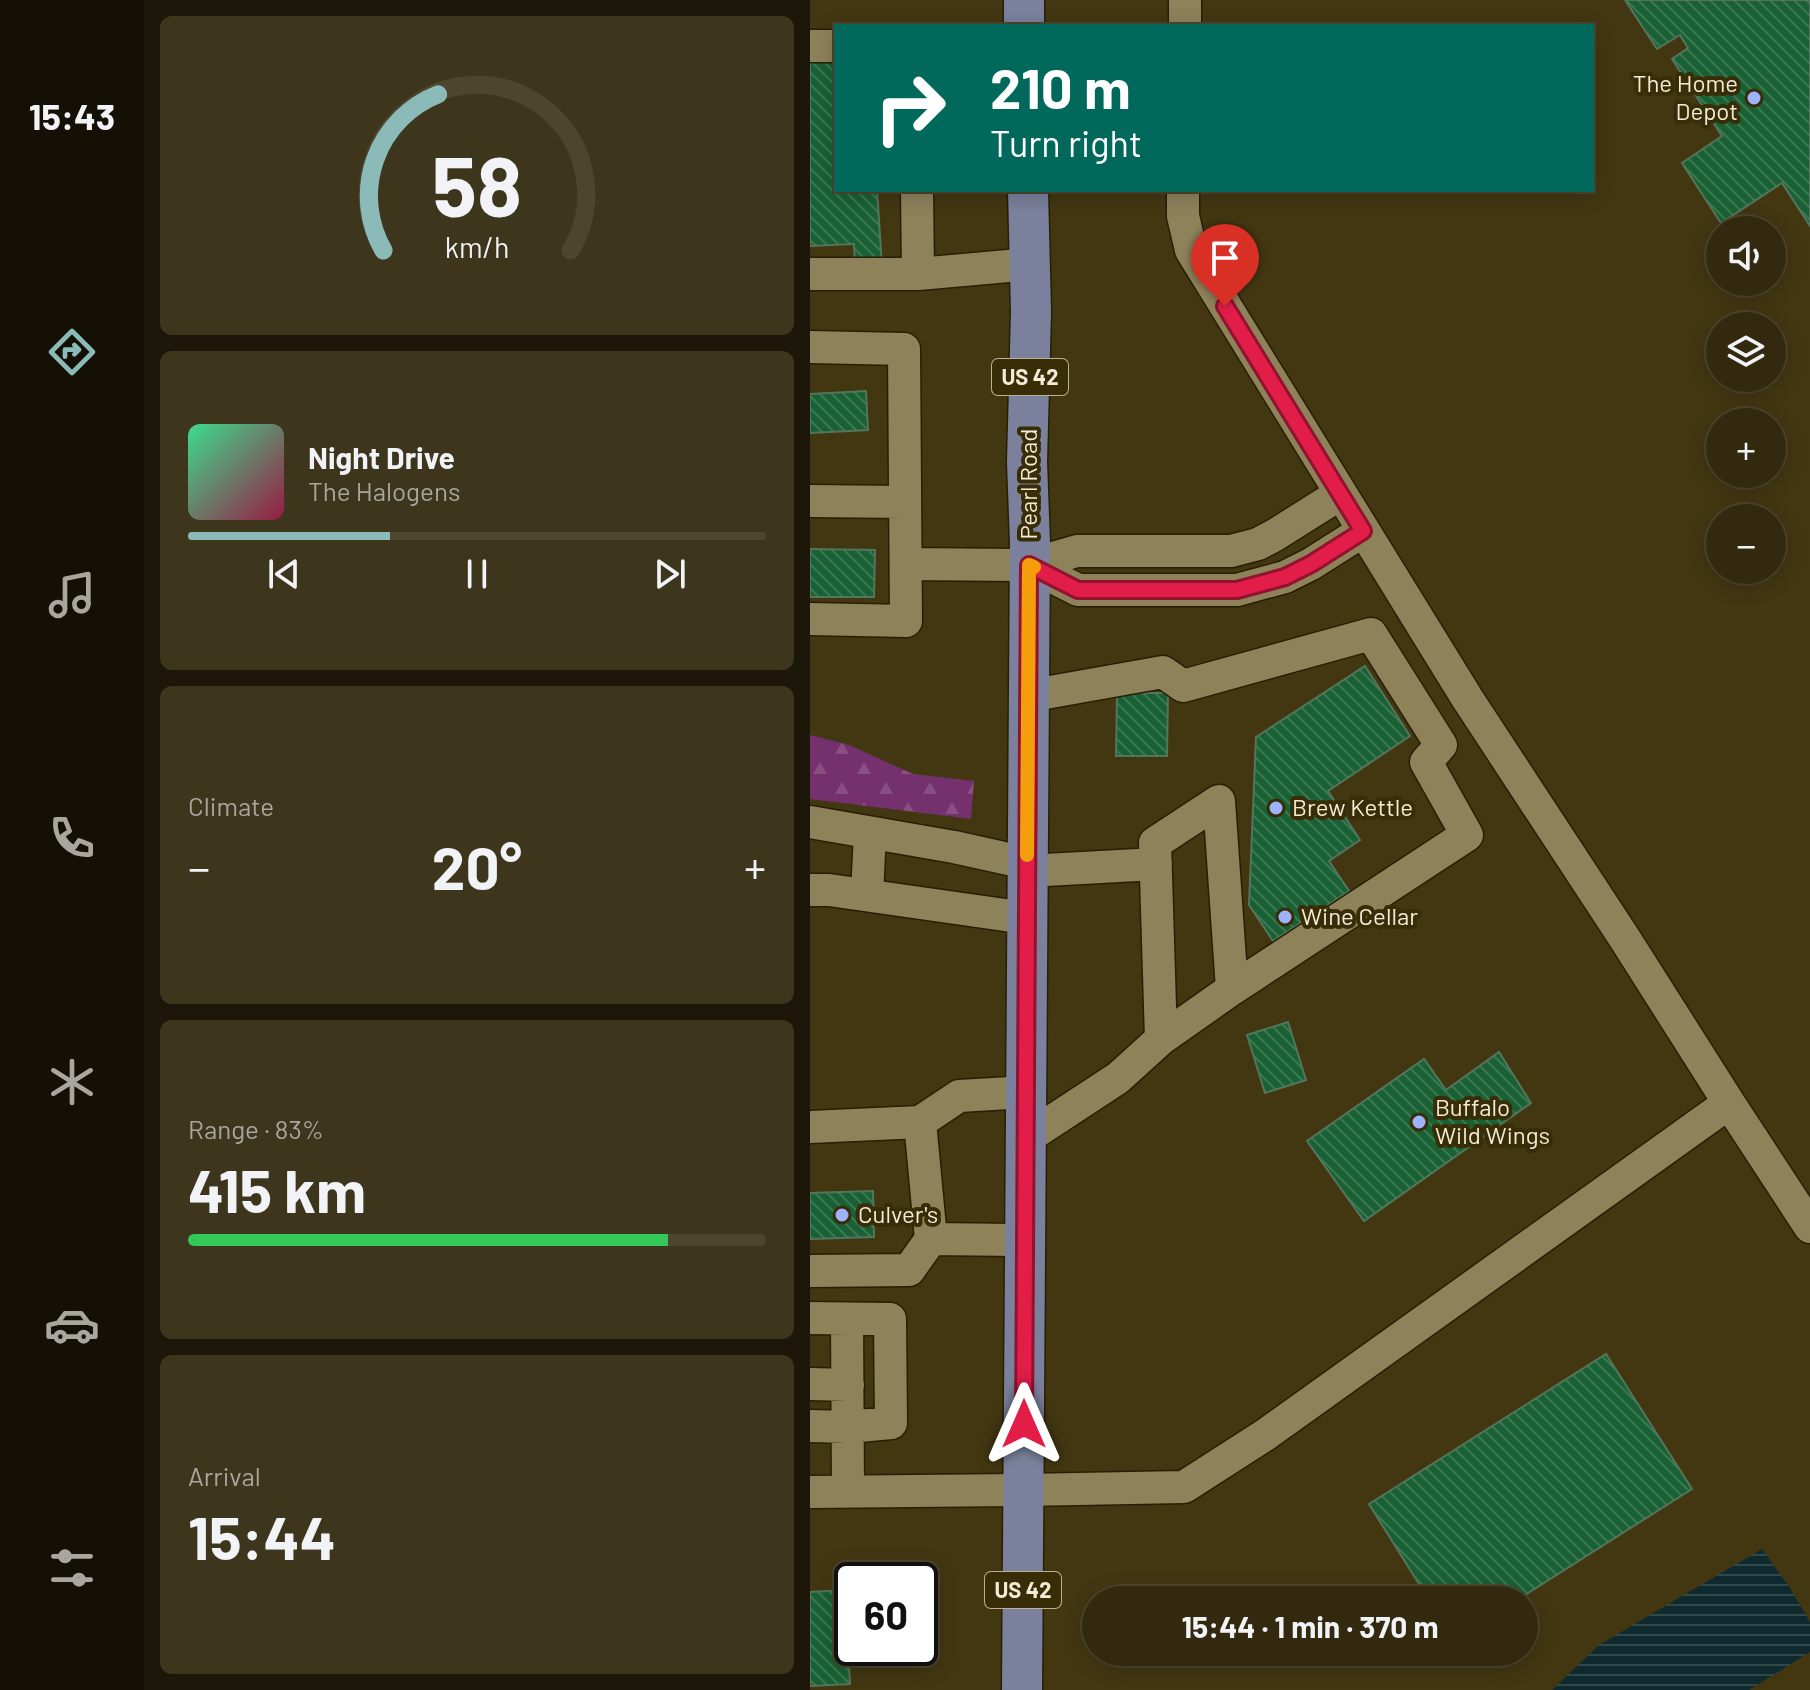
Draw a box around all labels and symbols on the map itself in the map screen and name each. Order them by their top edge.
place label: The Home Depot [1633,68,1738,125]
marker: The Home Depot [1745,89,1763,107]
pin [1191,224,1259,306]
road number: US 42 [992,359,1068,395]
street label: Pearl Road [1013,429,1042,539]
place label: Brew Kettle [1292,792,1413,821]
marker: Brew Kettle [1267,799,1285,817]
place label: Wine Cellar [1301,901,1418,930]
marker: Wine Cellar [1276,908,1294,926]
place label: Buffalo Wild Wings [1435,1092,1550,1149]
marker: Buffalo Wild Wings [1410,1113,1428,1131]
place label: Culver's [858,1199,938,1228]
marker: Culver's [833,1206,851,1224]
position arrow [982,1382,1066,1466]
speed limit sign: 60 [834,1562,938,1666]
road number: US 42 [985,1572,1061,1608]

